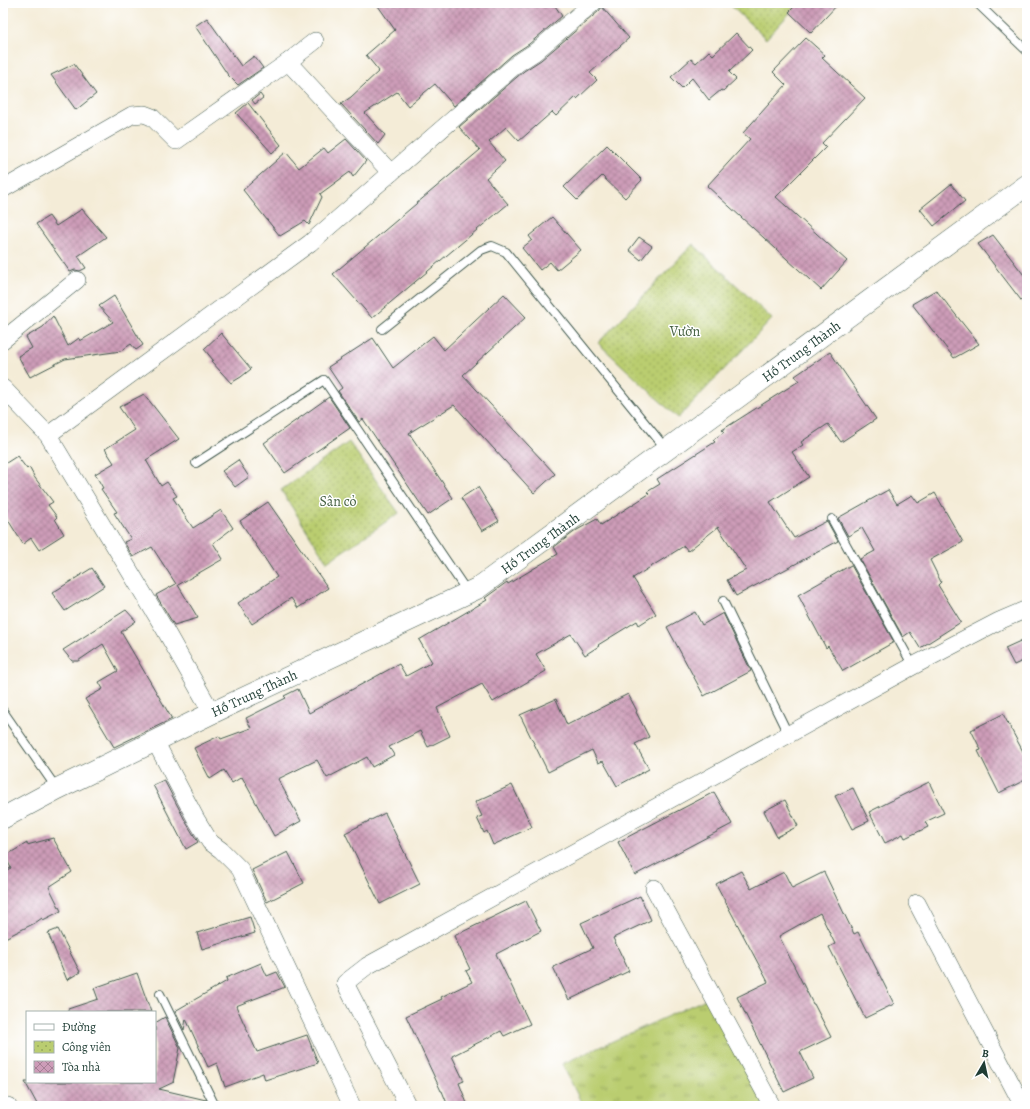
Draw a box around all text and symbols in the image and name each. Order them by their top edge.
street label: Hồ Trung Thành [758,316,845,386]
park label: Vườn [669,322,701,341]
park label: Sân cỏ [320,492,356,511]
street label: Hồ Trung Thành [497,508,584,578]
street label: Hồ Trung Thành [208,665,301,722]
legend [26,1011,156,1083]
text: Đường [62,1019,96,1035]
text: Công viên [62,1039,111,1055]
north arrow [964,1043,1004,1083]
text: B [981,1046,990,1062]
text: Tòa nhà [62,1059,101,1075]

